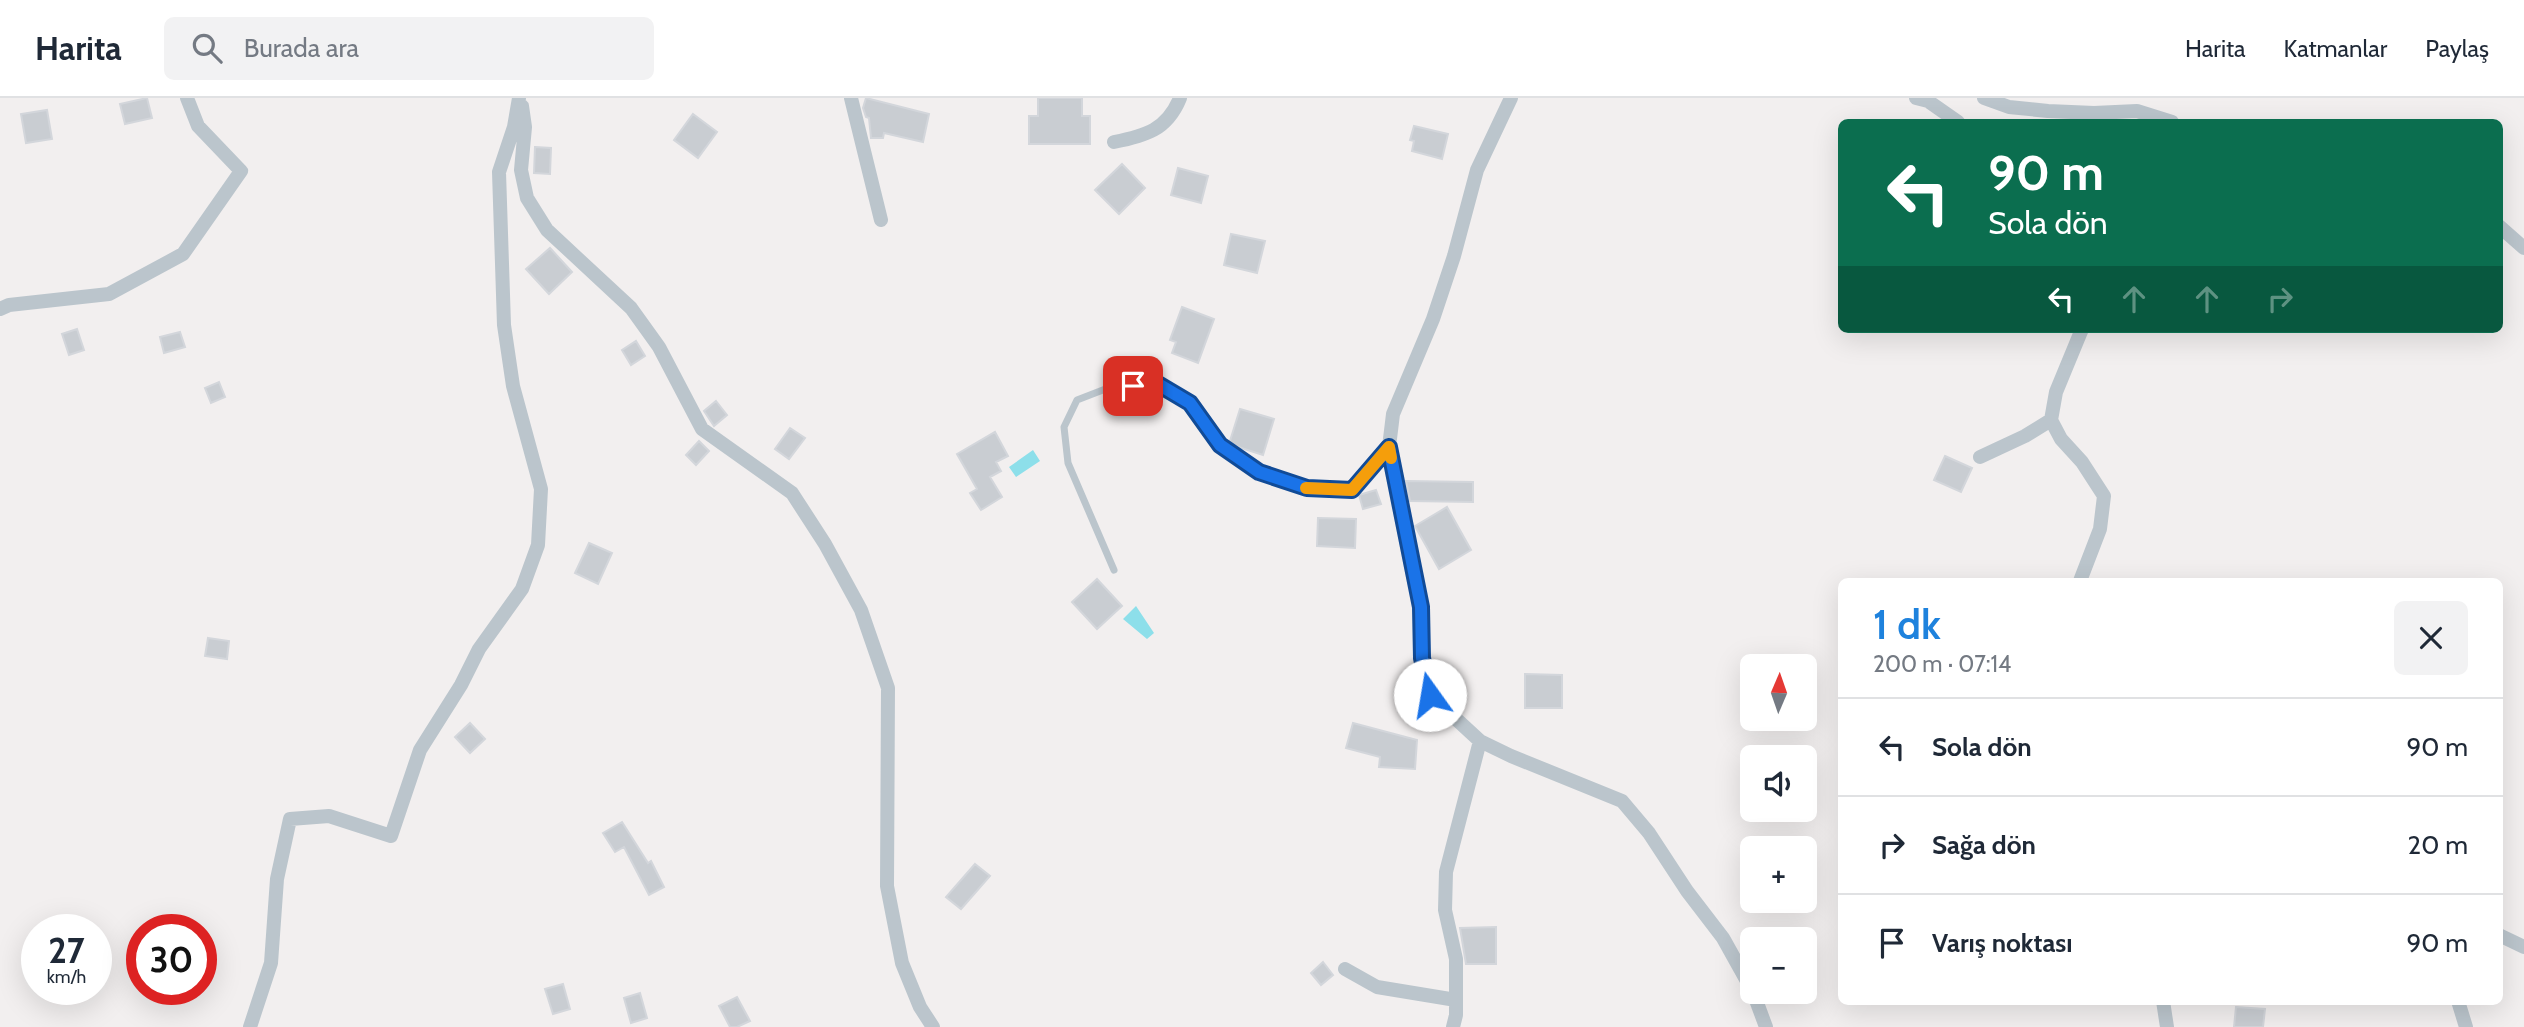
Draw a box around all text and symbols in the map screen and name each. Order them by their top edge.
search box [164,17,654,80]
text: Harita [35,28,122,68]
icon: search [188,29,226,67]
text: Burada ara [244,32,359,64]
text: Harita [2185,34,2246,63]
text: Katmanlar [2284,34,2387,63]
text: Paylaş [2425,34,2489,63]
text: 90 m [1988,143,2104,202]
icon: left [1873,147,1964,238]
text: Sola dön [1988,203,2108,242]
icon: left [2042,280,2080,318]
icon: ahead [2115,280,2153,318]
icon: ahead [2188,280,2226,318]
icon: right [2261,280,2299,318]
pin [1103,356,1163,416]
icon: arrive [1114,367,1152,405]
text: 1 dk [1873,598,1941,650]
button: close [2394,601,2468,675]
text: 200 m · 07:14 [1873,650,2011,678]
north arrow [1740,654,1816,732]
map controls [1740,654,1817,1004]
position arrow [1393,658,1467,732]
icon: left [1873,728,1911,766]
text: Sola dön [1932,731,2032,763]
text: 90 m [2406,731,2468,763]
button: sound [1740,745,1817,822]
icon: right [1873,826,1911,864]
text: Sağa dön [1932,829,2036,861]
text: 20 m [2408,829,2468,861]
button: + [1740,836,1817,913]
speed limit sign: 30 [126,914,217,1005]
icon: arrive [1873,924,1911,962]
button: − [1740,927,1817,1004]
text: Varış noktası [1932,927,2073,959]
text: 90 m [2406,927,2468,959]
text: 27 [48,929,85,972]
text: km/h [47,966,86,988]

